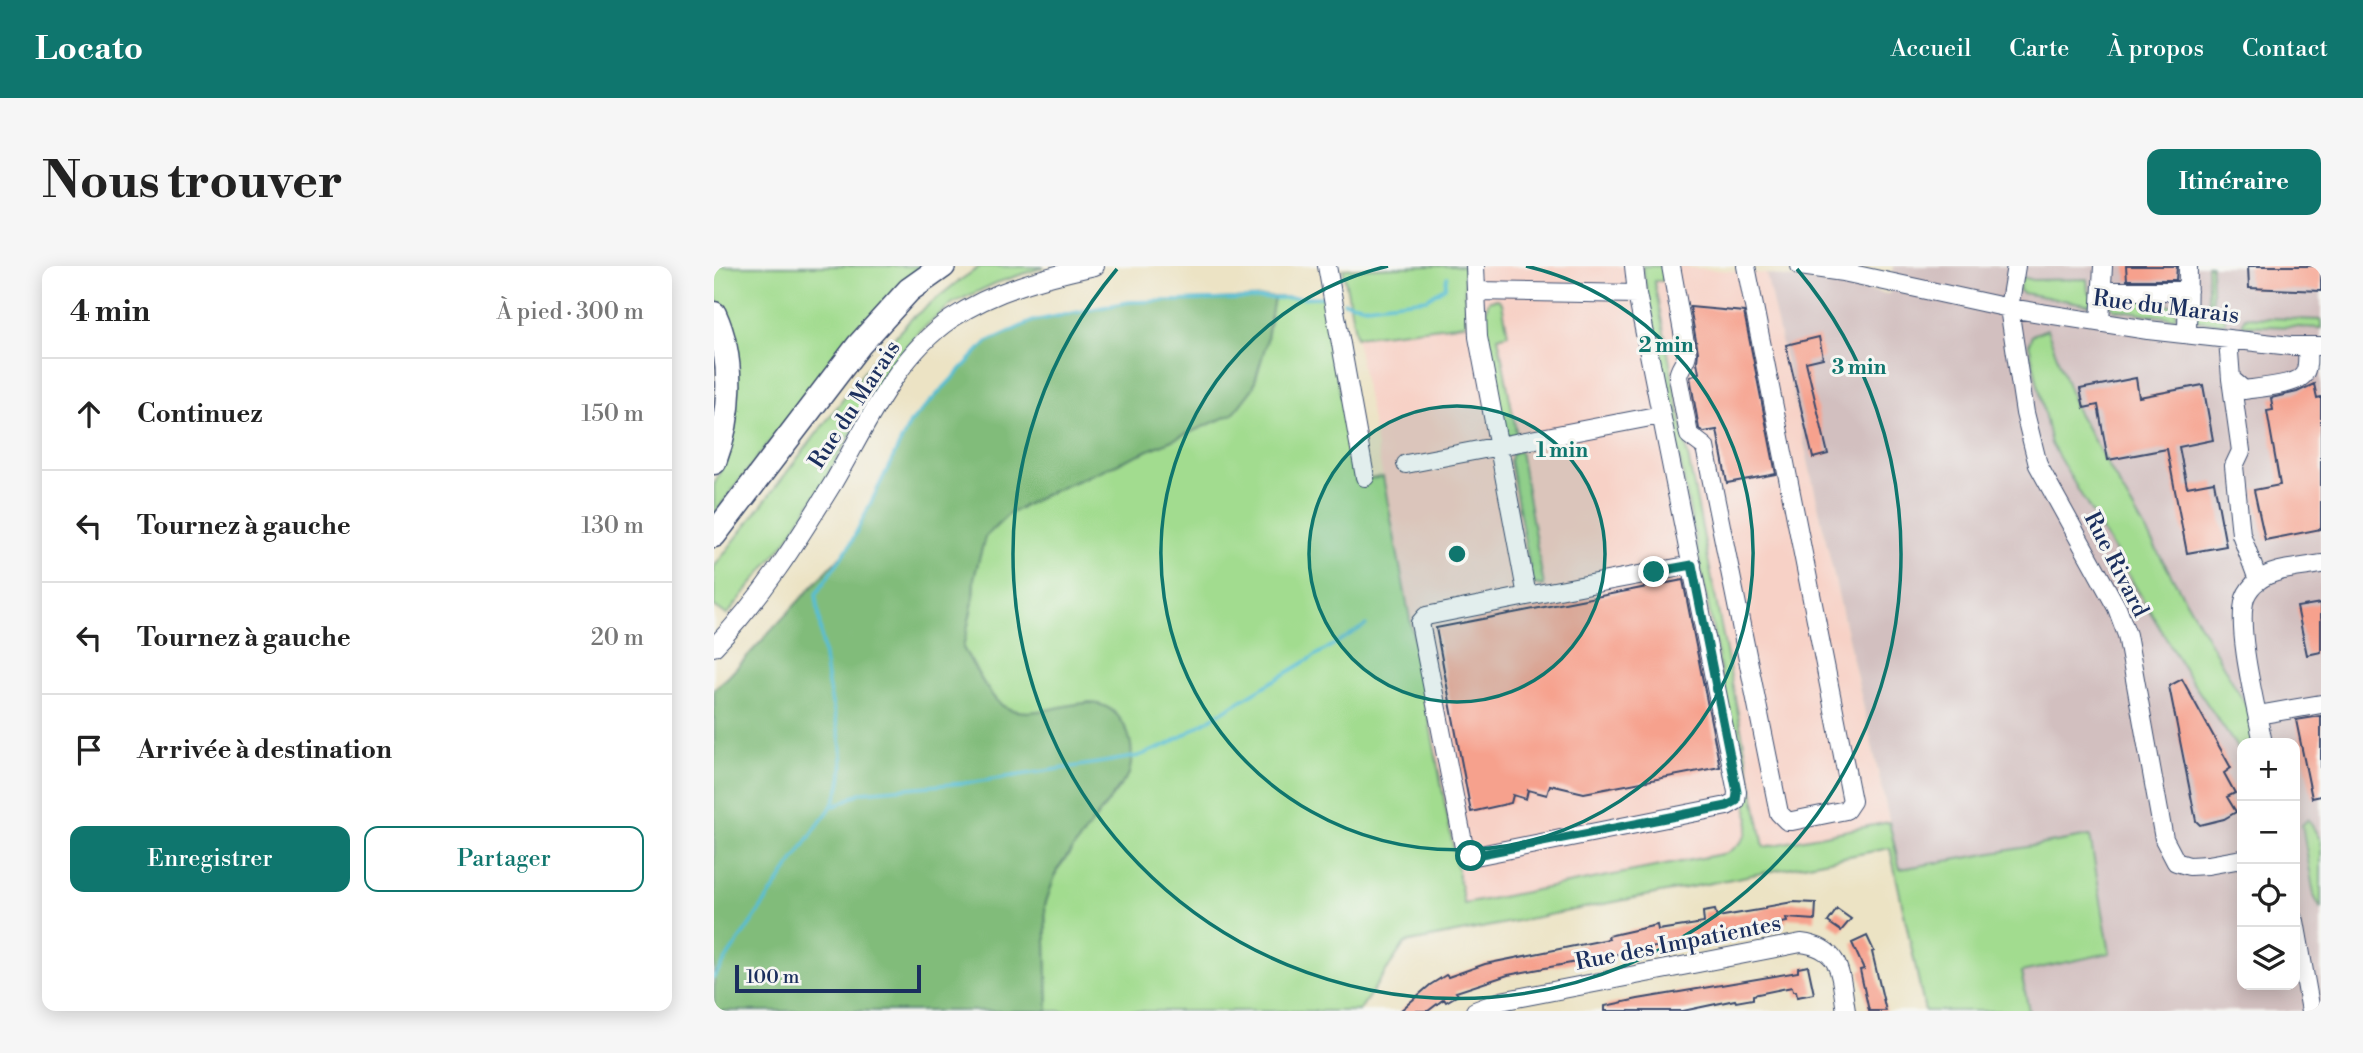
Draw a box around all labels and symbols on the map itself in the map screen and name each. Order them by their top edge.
street label: Rue du Marais [2091,284,2241,330]
text: 2 min [1638,333,1694,359]
street label: Rue du Marais [803,335,907,474]
text: 3 min [1832,355,1886,381]
text: 1 min [1536,438,1588,464]
street label: Rue Rivard [2078,507,2155,622]
centre of rings [1445,542,1469,566]
route end [1638,556,1669,587]
route start [1455,840,1486,871]
street label: Rue des Impatientes [1573,909,1784,977]
scale bar [735,962,920,994]

